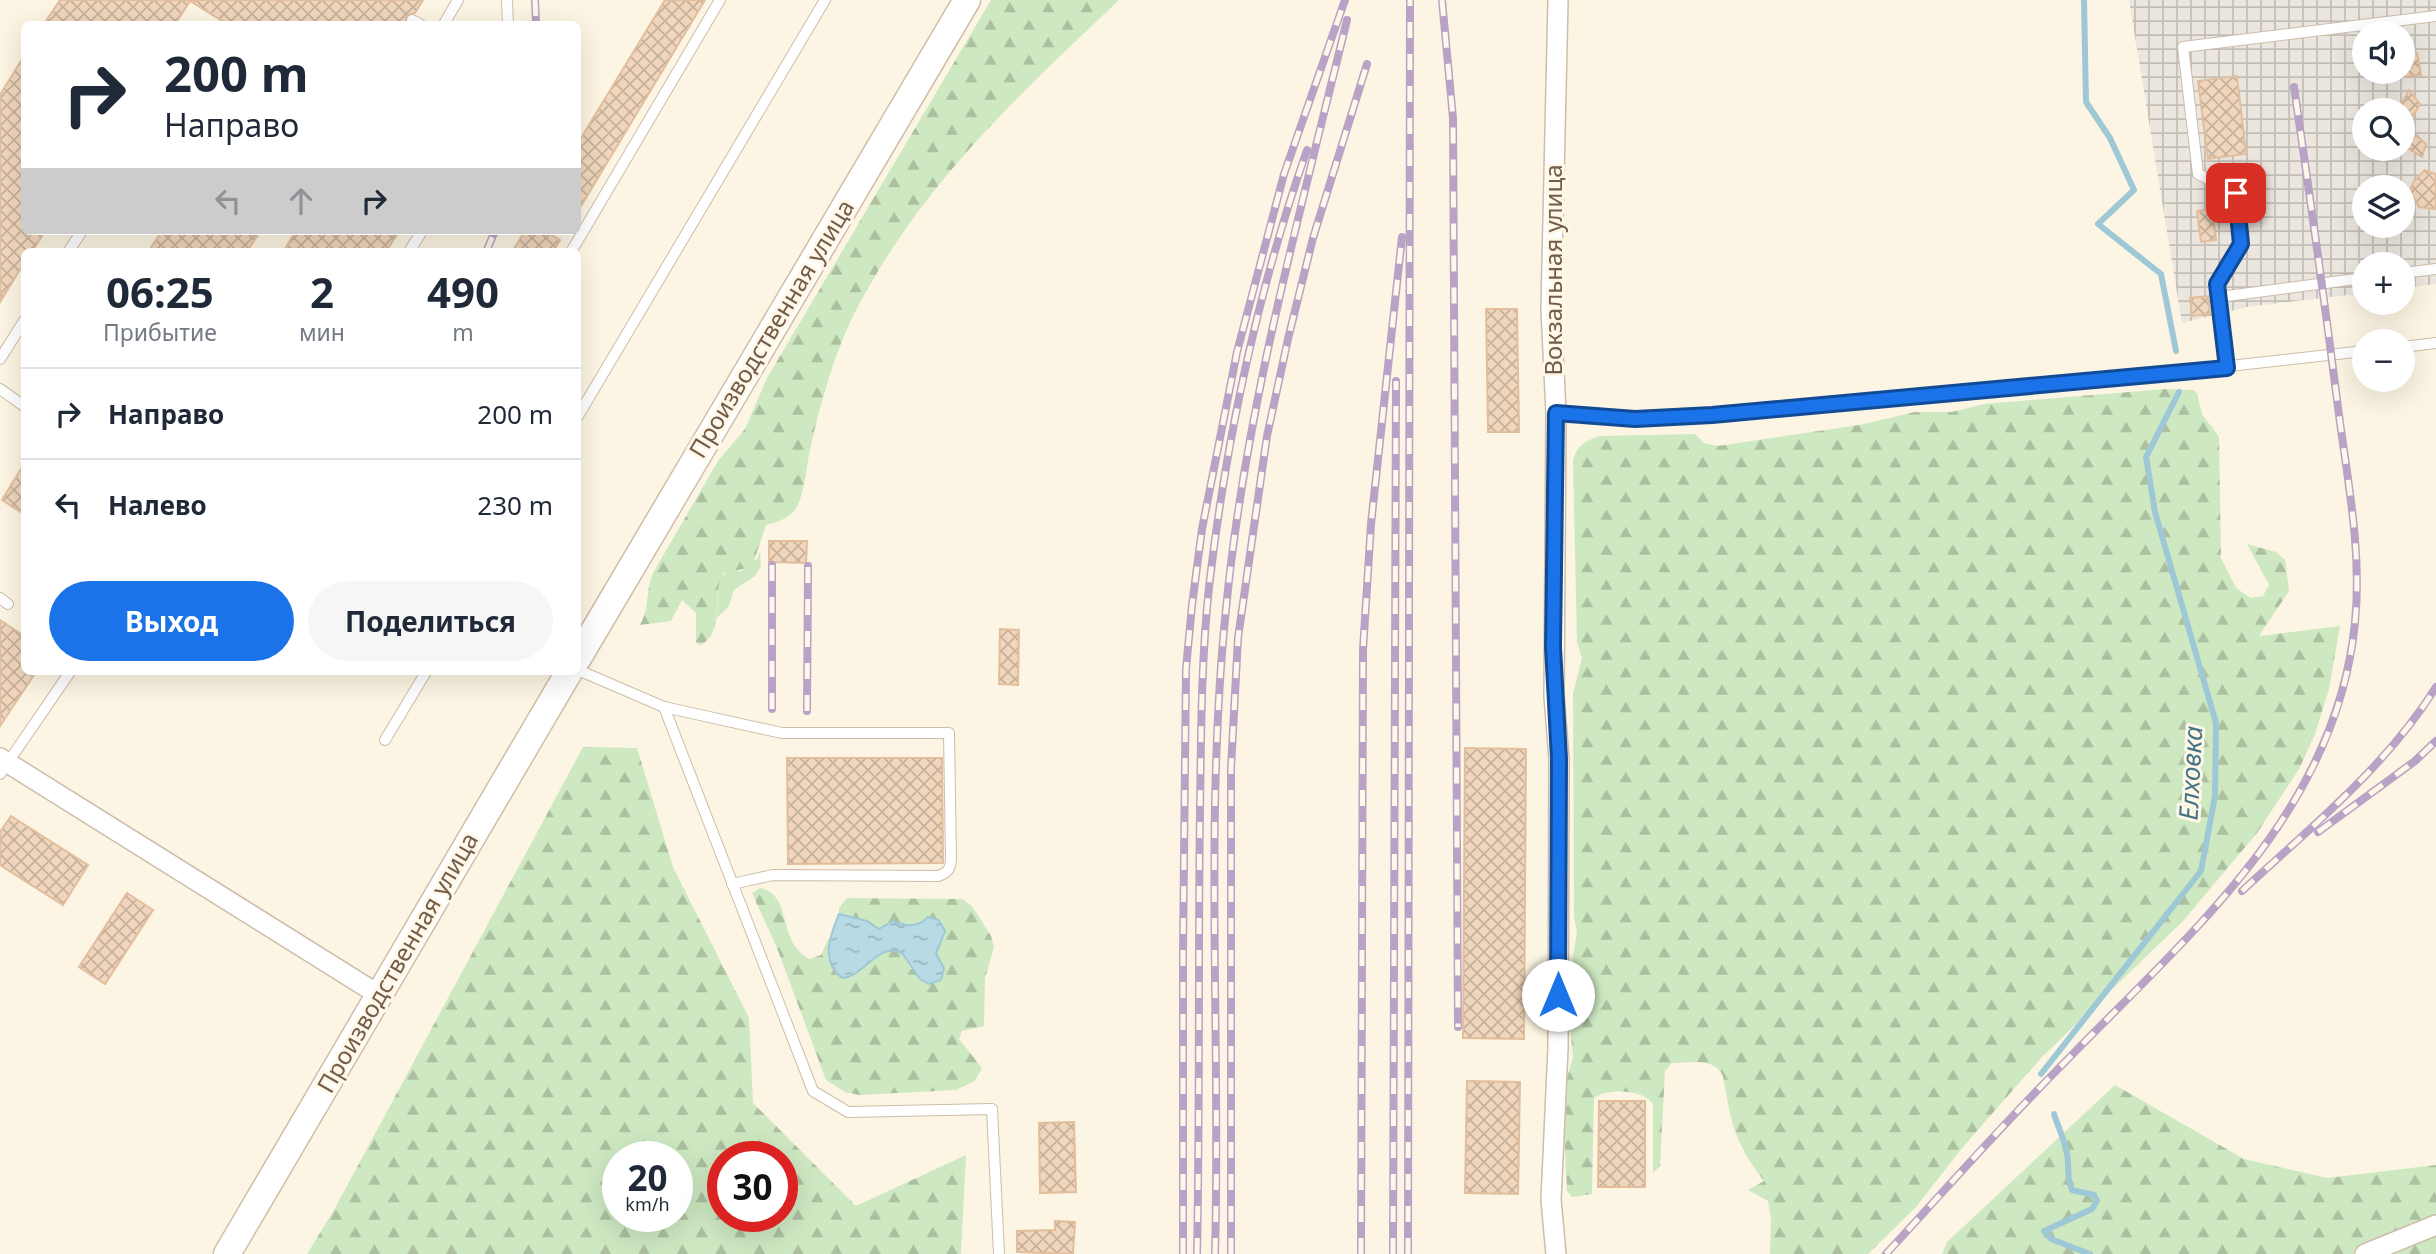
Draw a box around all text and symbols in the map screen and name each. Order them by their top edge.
map controls [2352,21,2415,392]
button: sound [2352,21,2415,84]
text: 200 m [164,40,309,106]
icon: right [49,49,140,140]
button: search [2352,98,2415,161]
text: Направо [164,103,299,146]
pin [2206,163,2266,223]
street label: Вокзальная улица [1536,164,1569,376]
icon: arrive [2217,174,2255,212]
button: layers [2352,175,2415,238]
icon: left [209,182,247,220]
icon: ahead [282,182,320,220]
icon: right [355,182,393,220]
street label: Производственная улица [680,193,861,464]
button: + [2352,252,2415,315]
text: 06:25 [106,263,214,320]
text: 2 [310,263,334,320]
text: 490 [427,263,499,320]
text: Прибытие [103,316,217,348]
text: мин [299,316,345,348]
text: m [452,316,474,348]
button: − [2352,329,2415,392]
icon: right [49,395,87,433]
text: Направо [108,396,224,432]
text: 200 m [477,396,553,432]
icon: left [49,486,87,524]
text: Налево [108,487,207,523]
text: 230 m [477,487,553,523]
button: Выход [49,581,294,661]
button: Поделиться [308,581,553,661]
water label: Елховка [2170,725,2210,821]
street label: Производственная улица [308,826,485,1099]
position arrow [1521,958,1595,1032]
speed limit sign: 30 [707,1141,798,1232]
text: 20 [627,1154,668,1201]
text: km/h [625,1192,670,1216]

